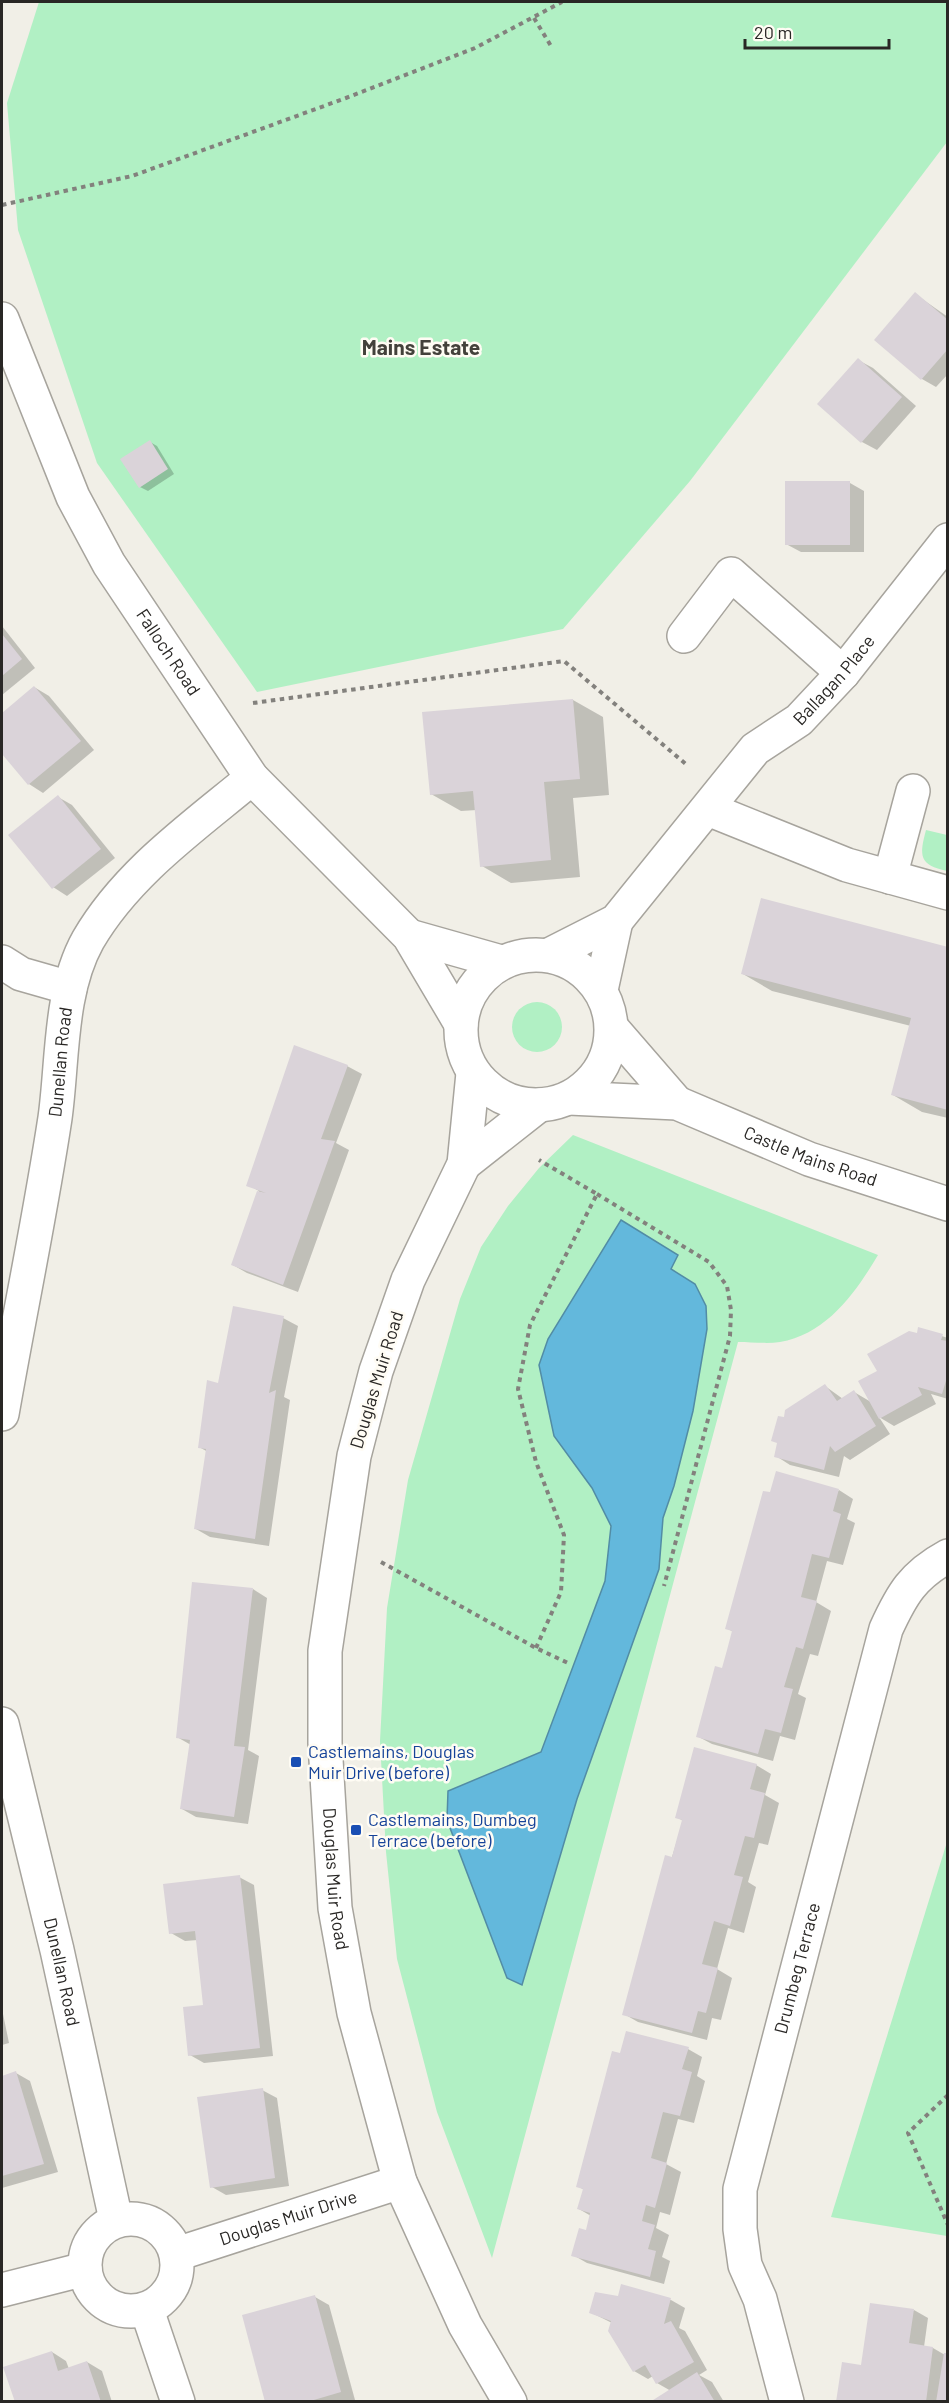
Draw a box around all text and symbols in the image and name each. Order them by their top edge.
scale bar [745,12,889,50]
text: 20 m [754,21,792,43]
district label: Mains Estate [362,334,480,359]
street label: Falloch Road [132,604,206,699]
street label: Ballagan Place [788,630,879,729]
street label: Dunellan Road [43,1005,76,1118]
street label: Castle Mains Road [741,1121,880,1190]
street label: Douglas Muir Road [345,1308,407,1451]
place label: Castlemains, Douglas Muir Drive (before) [308,1740,475,1783]
marker: Castlemains, Douglas Muir Drive (before) [289,1755,303,1769]
street label: Douglas Muir Road [319,1807,354,1952]
place label: Castlemains, Dumbeg Terrace (before) [368,1808,537,1851]
marker: Castlemains, Dumbeg Terrace (before) [349,1823,363,1837]
street label: Drumbeg Terrace [769,1900,824,2036]
street label: Dunellan Road [40,1915,85,2028]
street label: Douglas Muir Drive [216,2185,360,2250]

